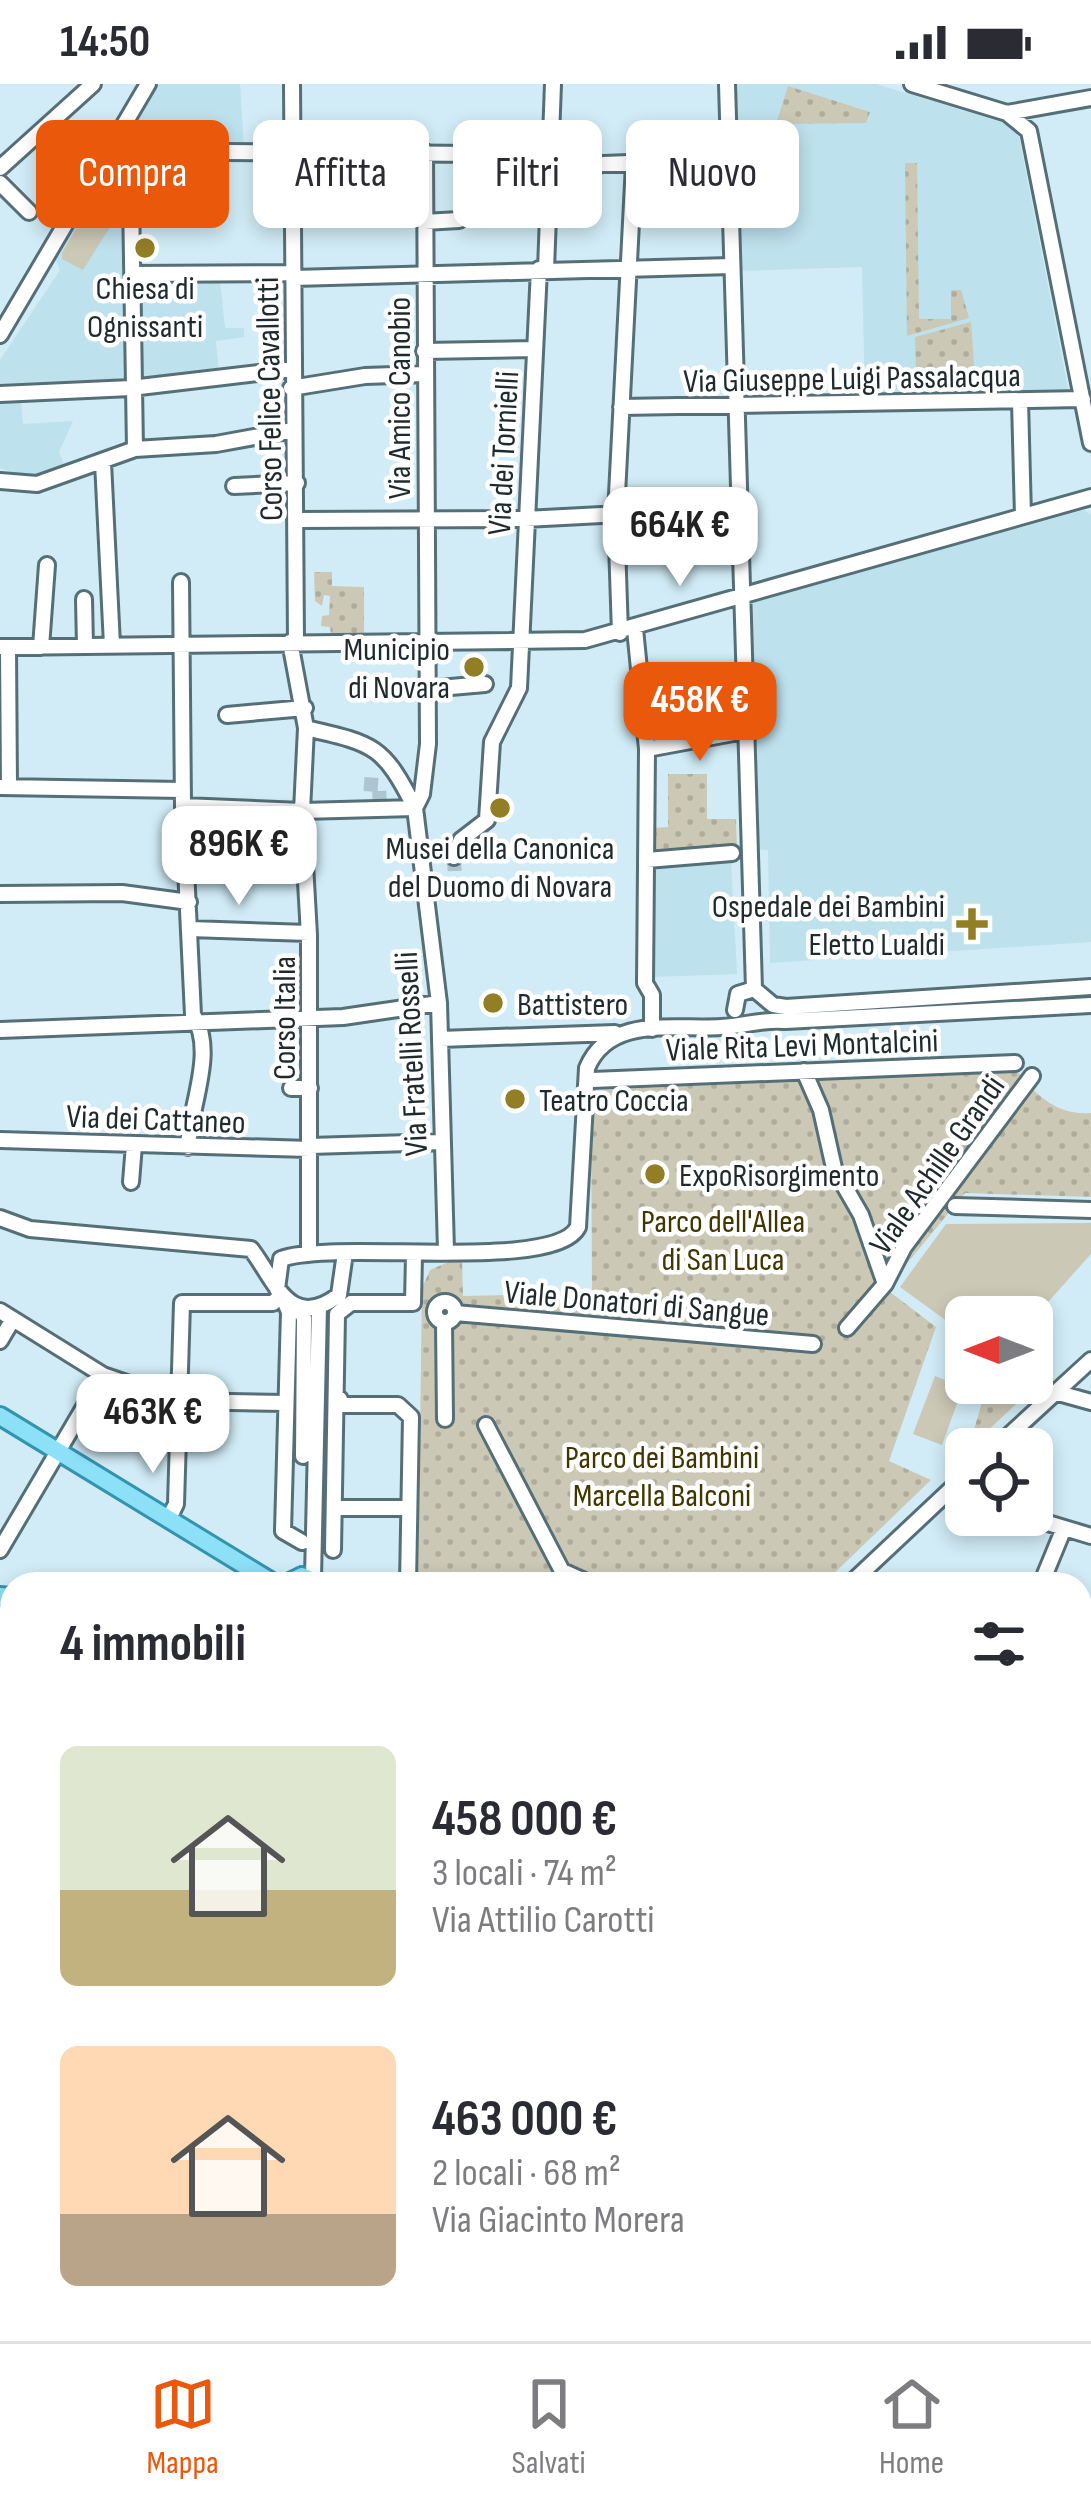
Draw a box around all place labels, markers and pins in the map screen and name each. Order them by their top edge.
marker: Chiesa di Ognissanti [132,235,158,261]
place label: Chiesa di Ognissanti [87,269,203,347]
pin: 664K € [582,487,778,589]
place label: Municipio di Novara [344,630,450,708]
marker: Municipio di Novara [461,654,487,680]
pin: 458K € [602,662,798,764]
marker: Musei della Canonica del Duomo di Novara [487,795,513,821]
pin: 896K € [141,806,337,908]
place label: Musei della Canonica del Duomo di Novara [386,829,614,907]
place label: Ospedale dei Bambini Eletto Lualdi [712,887,945,965]
marker: Ospedale dei Bambini Eletto Lualdi [956,908,988,940]
place label: Battistero [517,985,628,1025]
marker: Battistero [480,990,506,1016]
place label: Teatro Coccia [539,1081,689,1121]
marker: Teatro Coccia [502,1086,528,1112]
place label: ExpoRisorgimento [679,1156,879,1196]
marker: ExpoRisorgimento [642,1161,668,1187]
pin: 463K € [55,1374,251,1476]

